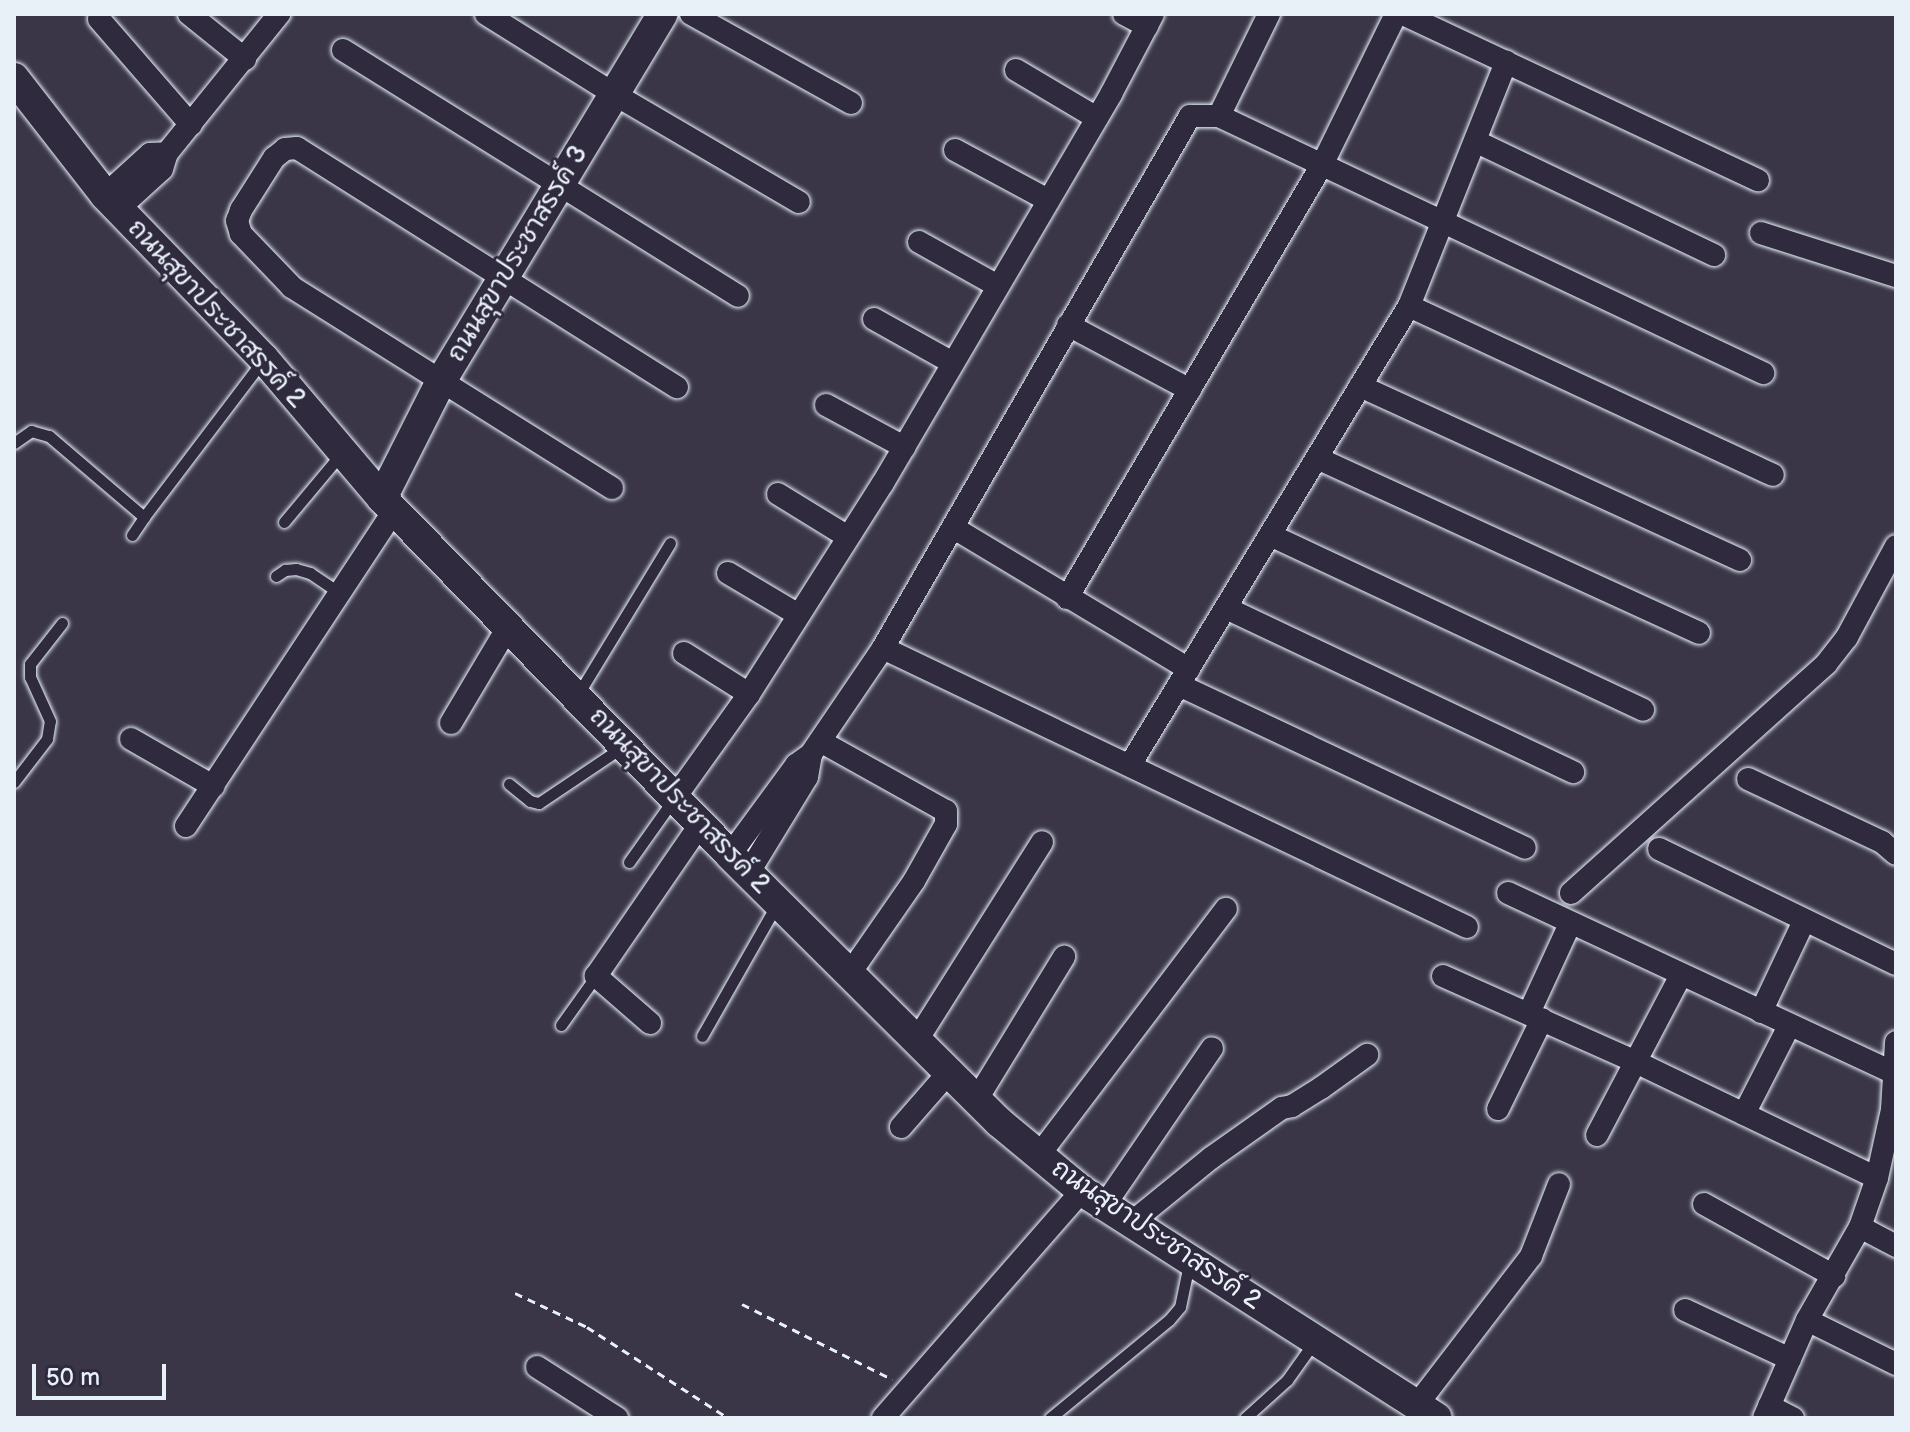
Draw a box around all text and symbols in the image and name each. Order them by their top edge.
street label: ถนนสุขาประชาสรรค์ 3 [441,140,595,368]
street label: ถนนสุขาประชาสรรค์ 2 [121,213,311,415]
street label: ถนนสุขาประชาสรรค์ 2 [582,702,776,900]
street label: ถนนสุขาประชาสรรค์ 2 [1045,1153,1267,1317]
scale bar [36,1348,170,1398]
text: 50 m [46,1363,100,1392]

